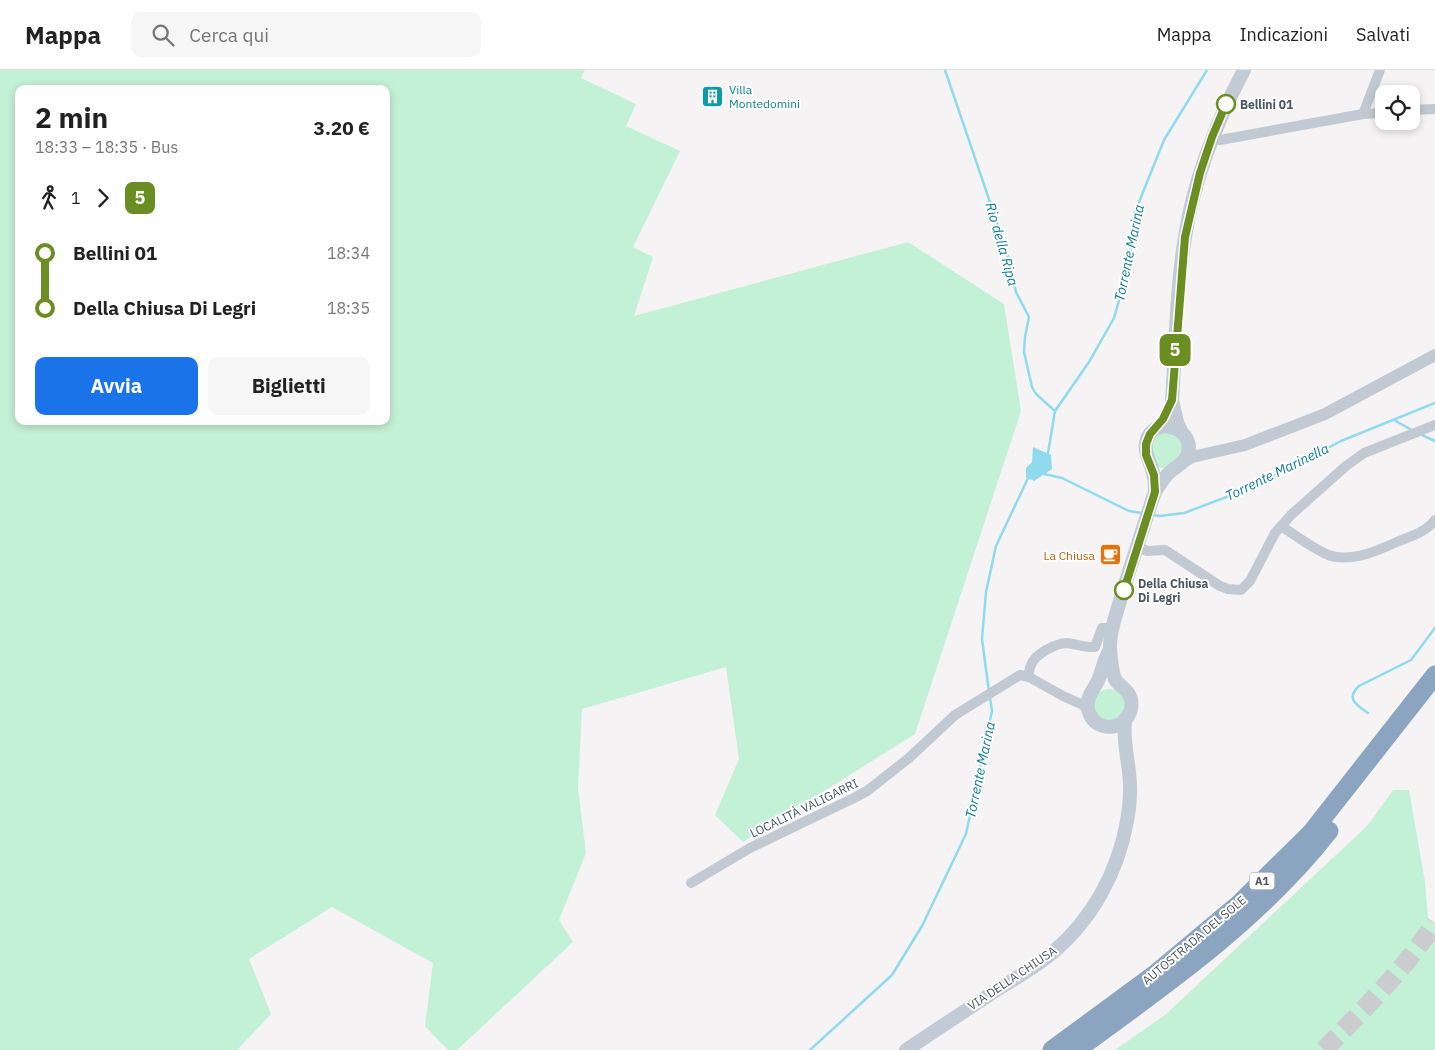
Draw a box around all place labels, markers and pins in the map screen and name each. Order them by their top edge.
place label: Villa Montedomini [729,82,800,111]
building icon: Villa Montedomini [701,84,725,108]
marker: Bellini 01 [1216,94,1236,114]
place label: Bellini 01 [1240,97,1293,112]
cafe icon: La Chiusa [1099,543,1123,567]
place label: La Chiusa [1043,548,1096,563]
place label: Della Chiusa Di Legri [1138,576,1209,605]
marker: Della Chiusa Di Legri [1114,580,1134,600]

